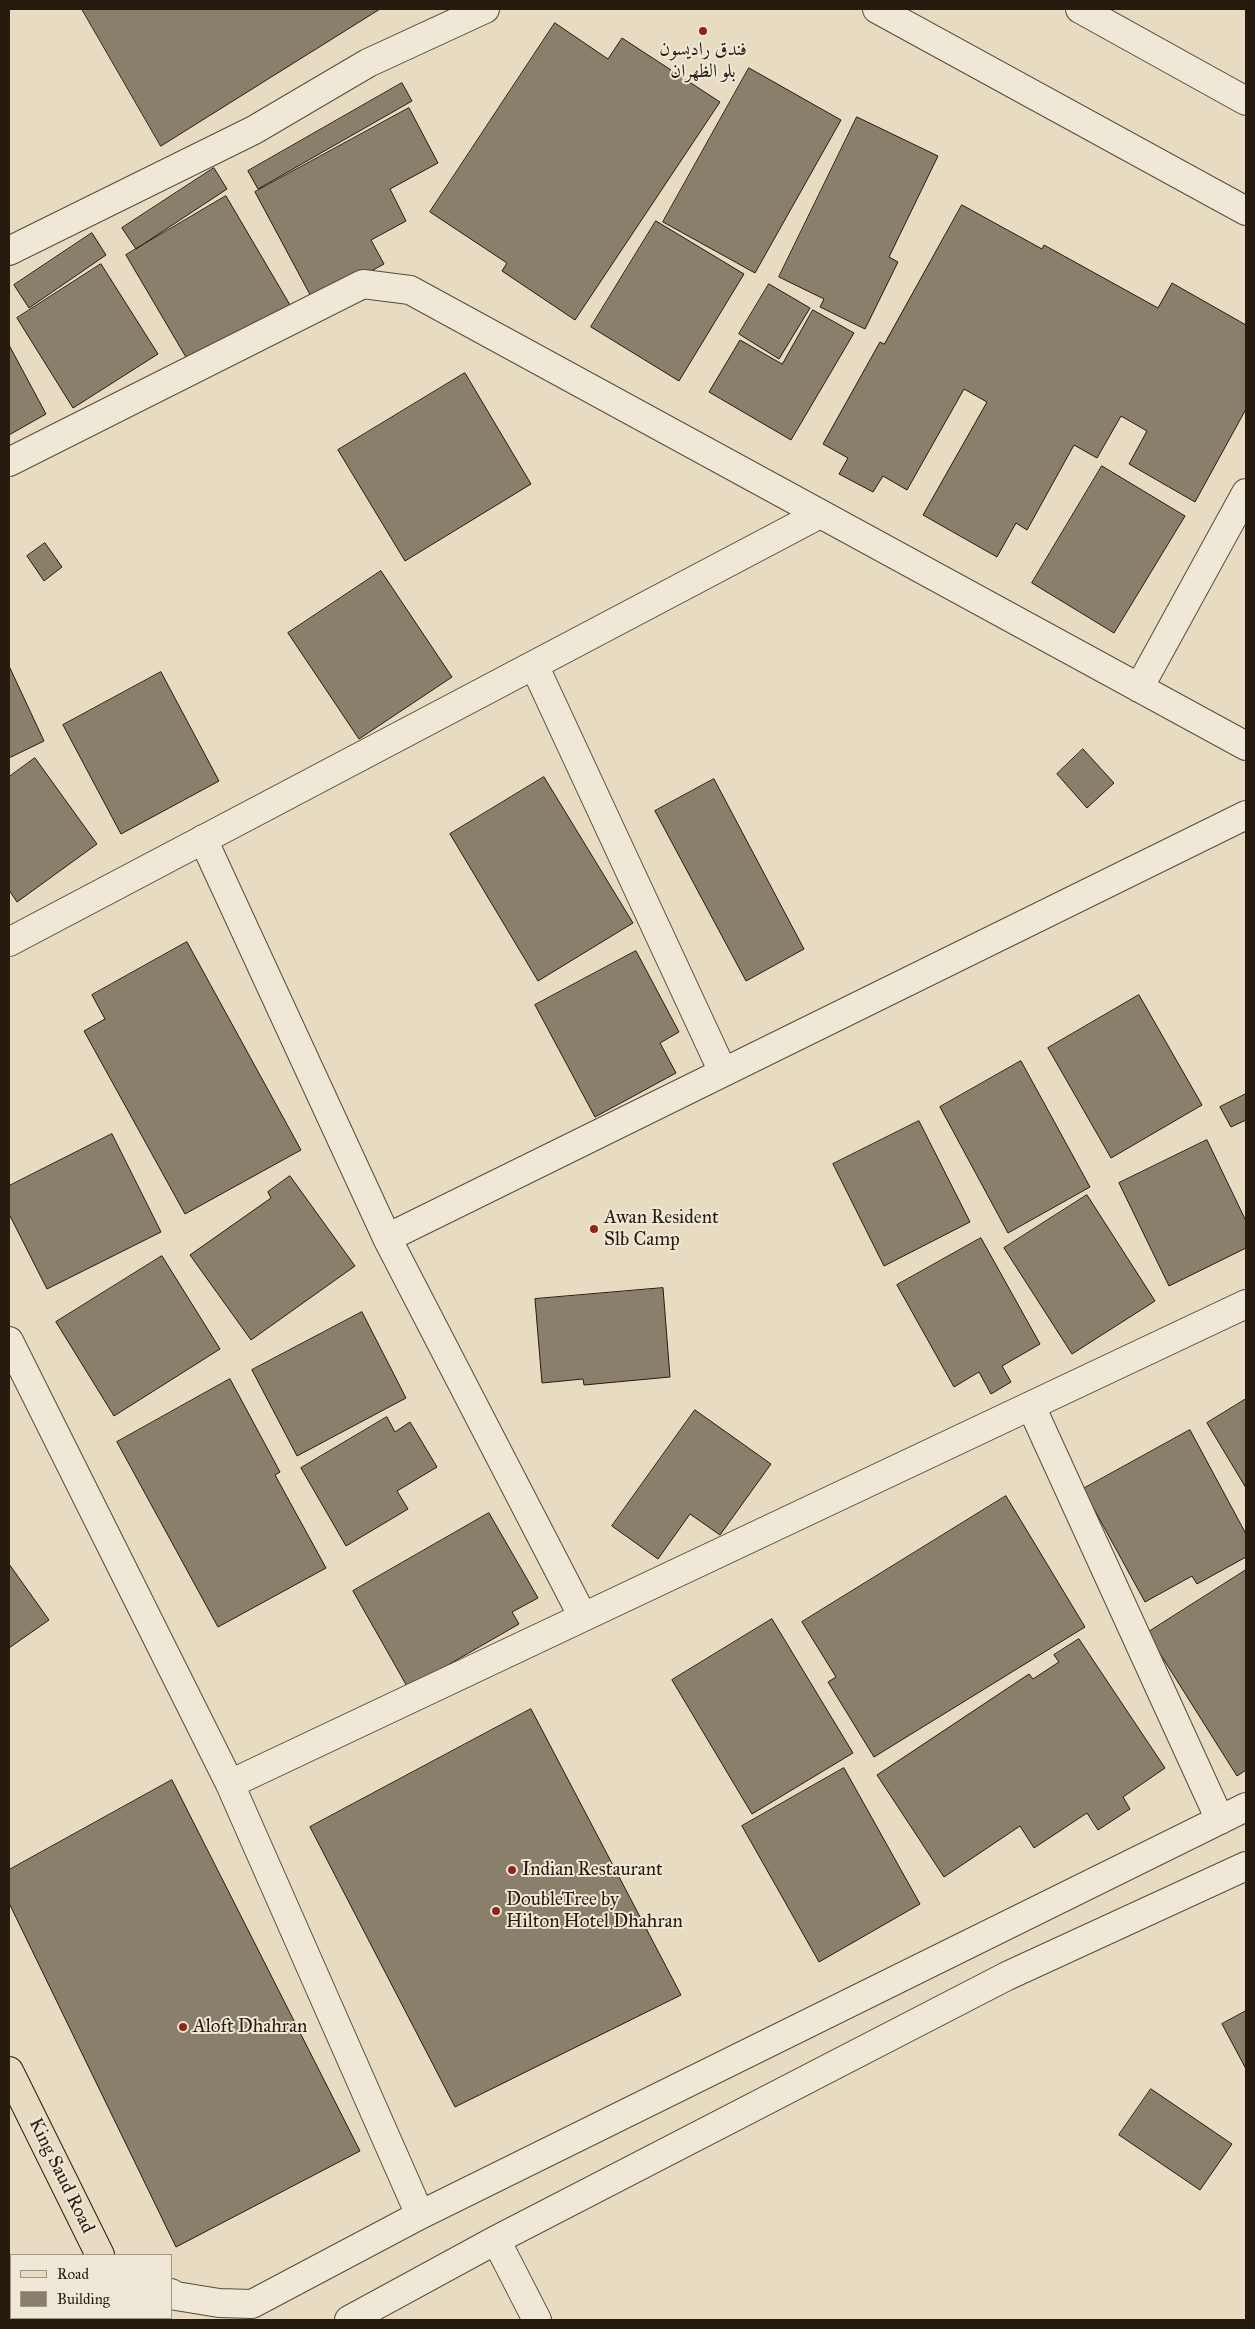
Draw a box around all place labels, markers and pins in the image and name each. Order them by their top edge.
marker: فندق راديسون بلو الظهران [697,25,709,37]
place label: فندق راديسون بلو الظهران [659,39,747,83]
place label: Awan Resident Slb Camp [604,1207,719,1251]
marker: Awan Resident Slb Camp [588,1223,600,1235]
place label: Indian Restaurant [522,1859,663,1881]
marker: Indian Restaurant [506,1864,518,1876]
place label: DoubleTree by Hilton Hotel Dhahran [506,1889,683,1933]
marker: DoubleTree by Hilton Hotel Dhahran [490,1905,502,1917]
place label: Aloft Dhahran [193,2016,307,2038]
marker: Aloft Dhahran [177,2021,189,2033]

